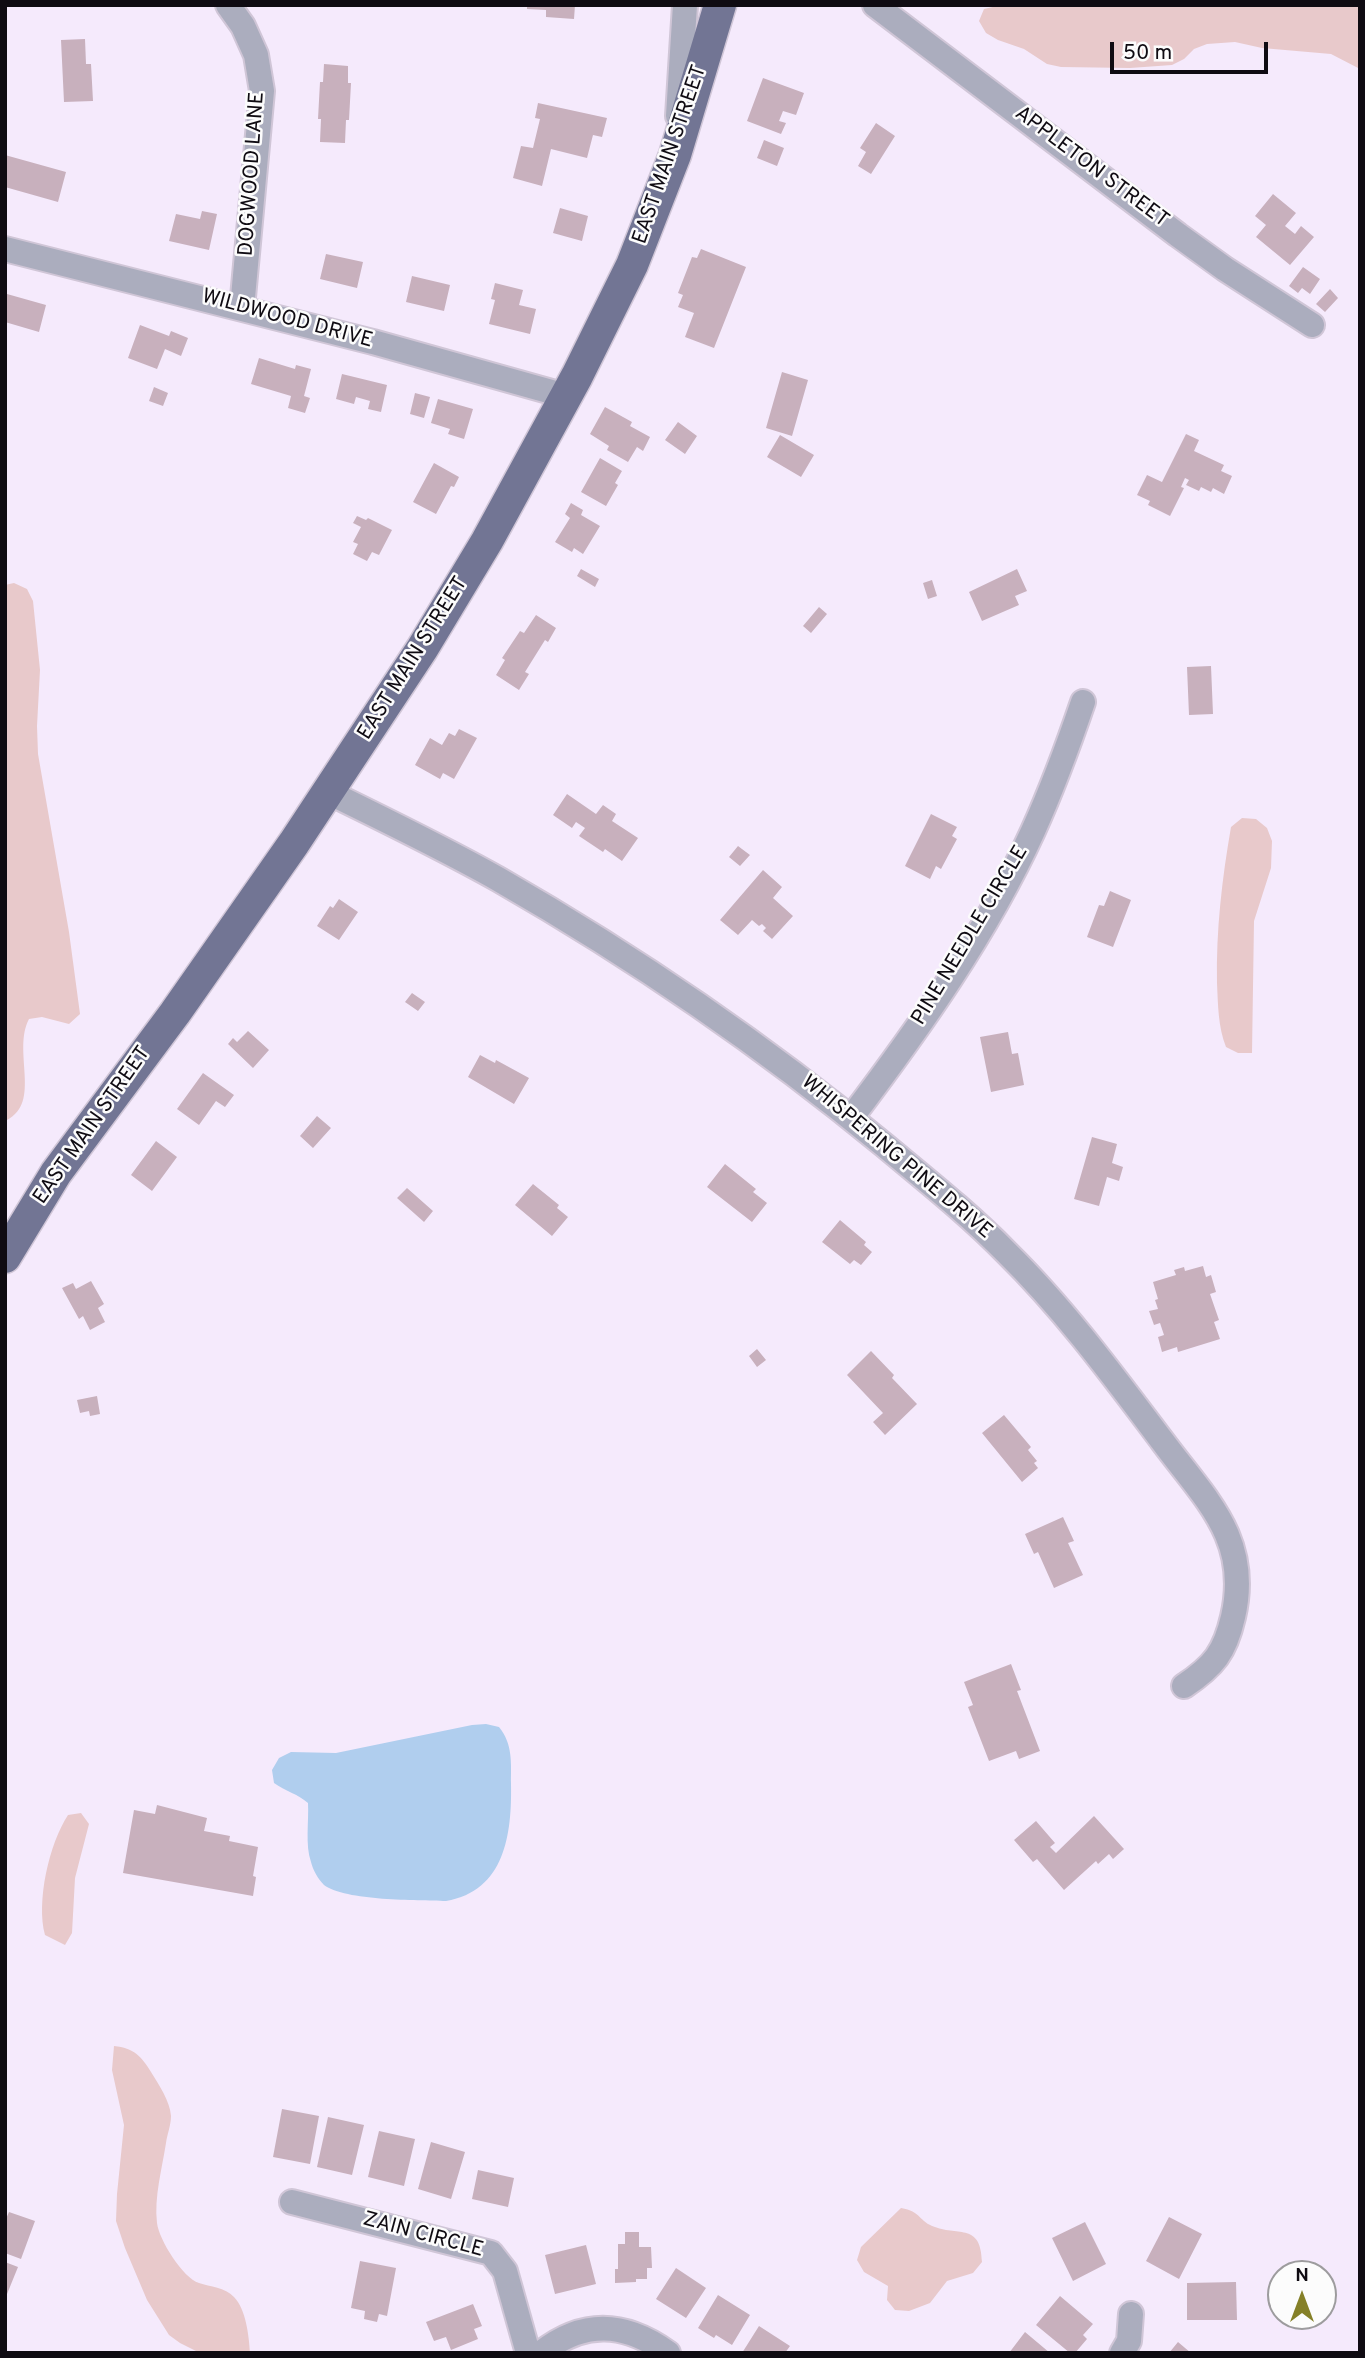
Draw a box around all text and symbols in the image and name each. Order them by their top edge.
scale bar [1113,28,1270,72]
text: 50 m [1123,40,1172,67]
street label: EAST MAIN STREET [629,62,713,248]
street label: DOGWOOD LANE [235,91,271,257]
street label: APPLETON STREET [1009,102,1173,234]
street label: WILDWOOD DRIVE [199,285,375,355]
street label: EAST MAIN STREET [354,573,474,745]
street label: PINE NEEDLE CIRCLE [907,842,1035,1030]
street label: EAST MAIN STREET [29,1042,157,1210]
street label: WHISPERING PINE DRIVE [795,1071,997,1245]
street label: ZAIN CIRCLE [360,2208,486,2264]
north arrow [1267,2260,1337,2330]
text: N [1295,2264,1309,2288]

